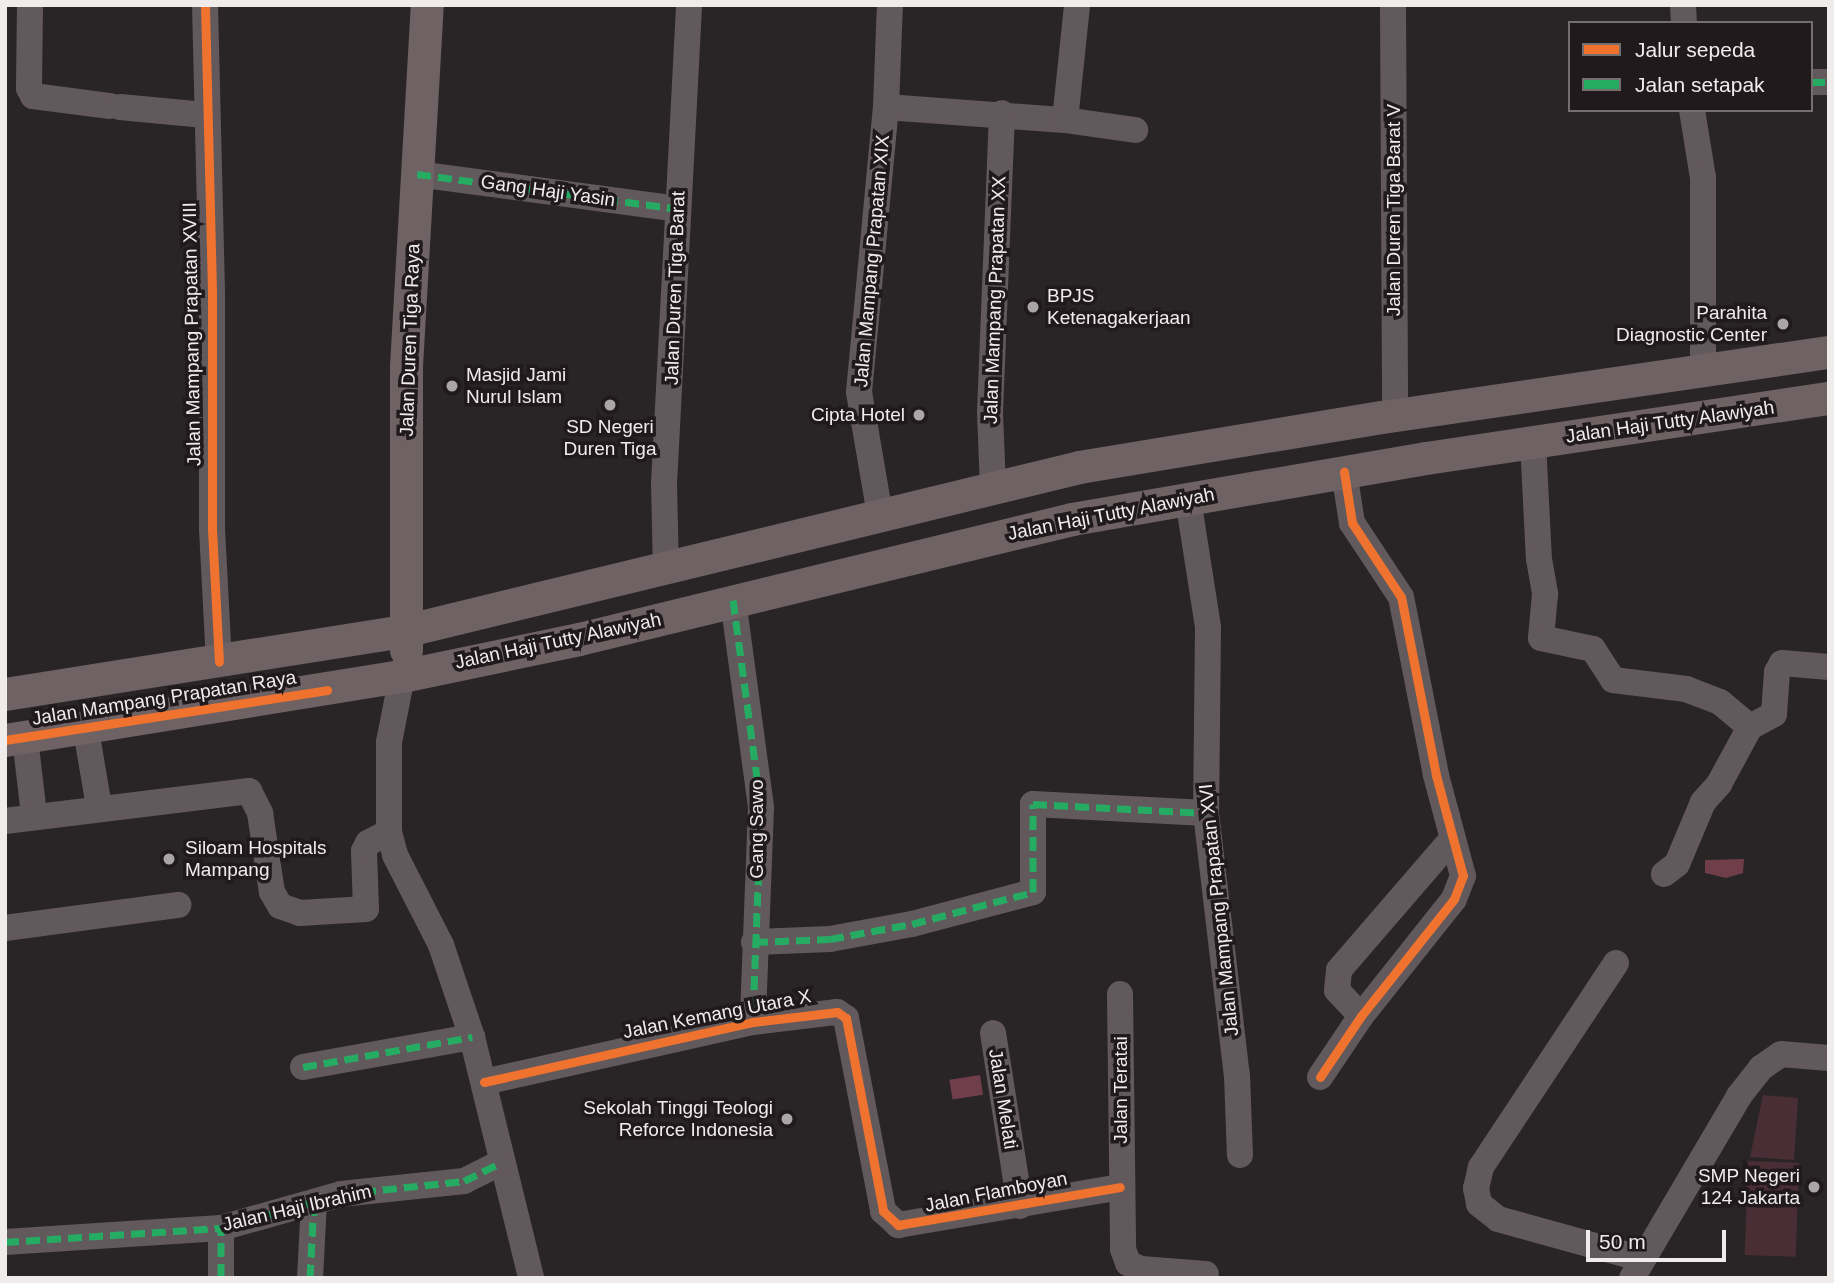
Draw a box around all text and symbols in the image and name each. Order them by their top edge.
legend [1568,21,1813,112]
text: Jalur sepeda [1635,38,1755,61]
text: Jalan setapak [1635,73,1765,96]
street label: Jalan Duren Tiga Barat V [1383,104,1405,316]
street label: Jalan Mampang Prapatan XIX [850,134,894,388]
street label: Gang Haji Yasin [479,170,617,212]
street label: Jalan Mampang Prapatan XX [979,176,1011,424]
street label: Jalan Duren Tiga Barat [660,190,690,386]
street label: Jalan Mampang Prapatan XVIII [178,202,206,466]
street label: Jalan Duren Tiga Raya [395,243,425,437]
place label: BPJS Ketenagakerjaan [1047,285,1191,329]
marker: BPJS Ketenagakerjaan [1025,299,1041,315]
place label: Parahita Diagnostic Center [1616,302,1767,346]
marker: Parahita Diagnostic Center [1773,314,1793,334]
place label: Masjid Jami Nurul Islam [466,364,566,408]
marker: Masjid Jami Nurul Islam [444,378,460,394]
street label: Jalan Haji Tutty Alawiyah [1564,396,1776,448]
marker: SD Negeri Duren Tiga [602,397,618,413]
place label: Cipta Hotel [811,404,905,426]
marker: Cipta Hotel [911,407,927,423]
place label: SD Negeri Duren Tiga [563,416,657,460]
street label: Jalan Haji Tutty Alawiyah [1005,483,1217,545]
street label: Jalan Haji Tutty Alawiyah [452,608,664,674]
street label: Jalan Mampang Prapatan Raya [30,666,298,730]
street label: Gang Sawo [746,779,768,879]
street label: Jalan Mampang Prapatan XVI [1194,783,1244,1037]
place label: Siloam Hospitals Mampang [185,837,326,881]
marker: Siloam Hospitals Mampang [159,849,179,869]
street label: Jalan Kemang Utara X [621,985,813,1043]
street label: Jalan Teratai [1110,1036,1132,1144]
street label: Jalan Melati [984,1047,1022,1151]
place label: Sekolah Tinggi Teologi Reforce Indonesia [583,1097,773,1141]
marker: Sekolah Tinggi Teologi Reforce Indonesia [779,1111,795,1127]
place label: SMP Negeri 124 Jakarta [1698,1165,1800,1209]
street label: Jalan Flamboyan [923,1167,1069,1217]
marker: SMP Negeri 124 Jakarta [1806,1179,1822,1195]
street label: Jalan Haji Ibrahim [220,1180,374,1236]
scale bar [1589,1216,1729,1260]
text: 50 m [1599,1230,1646,1253]

